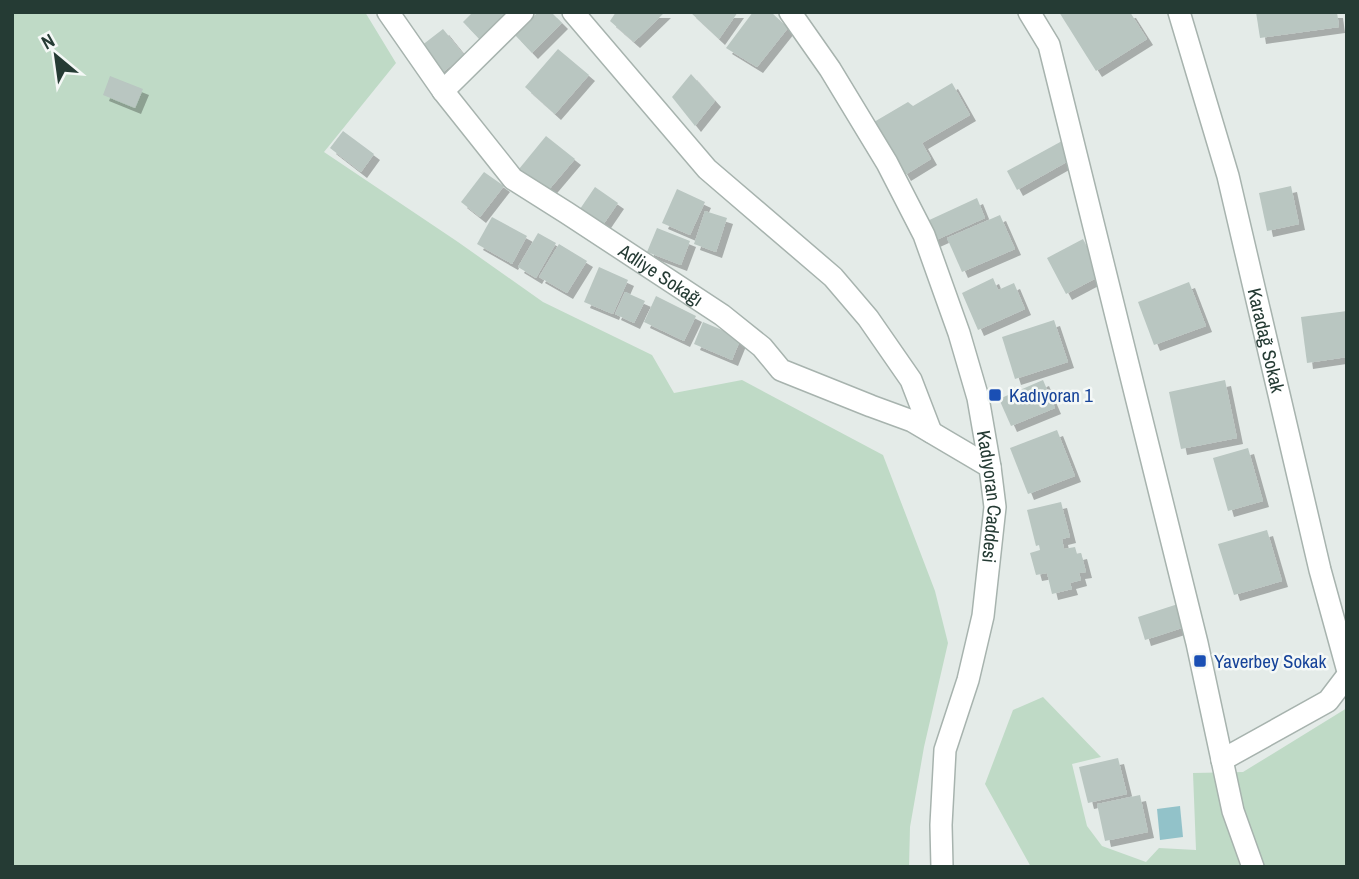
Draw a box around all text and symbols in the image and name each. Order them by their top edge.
north arrow [21,21,91,91]
text: N [37,27,59,55]
street label: Adliye Sokağı [613,237,708,312]
street label: Karadağ Sokak [1242,286,1291,395]
place label: Kadıyoran 1 [1009,382,1093,408]
marker: Kadıyoran 1 [987,387,1003,403]
street label: Kadıyoran Caddesi [971,428,1008,564]
place label: Yaverbey Sokak [1214,648,1327,674]
marker: Yaverbey Sokak [1192,653,1208,669]

